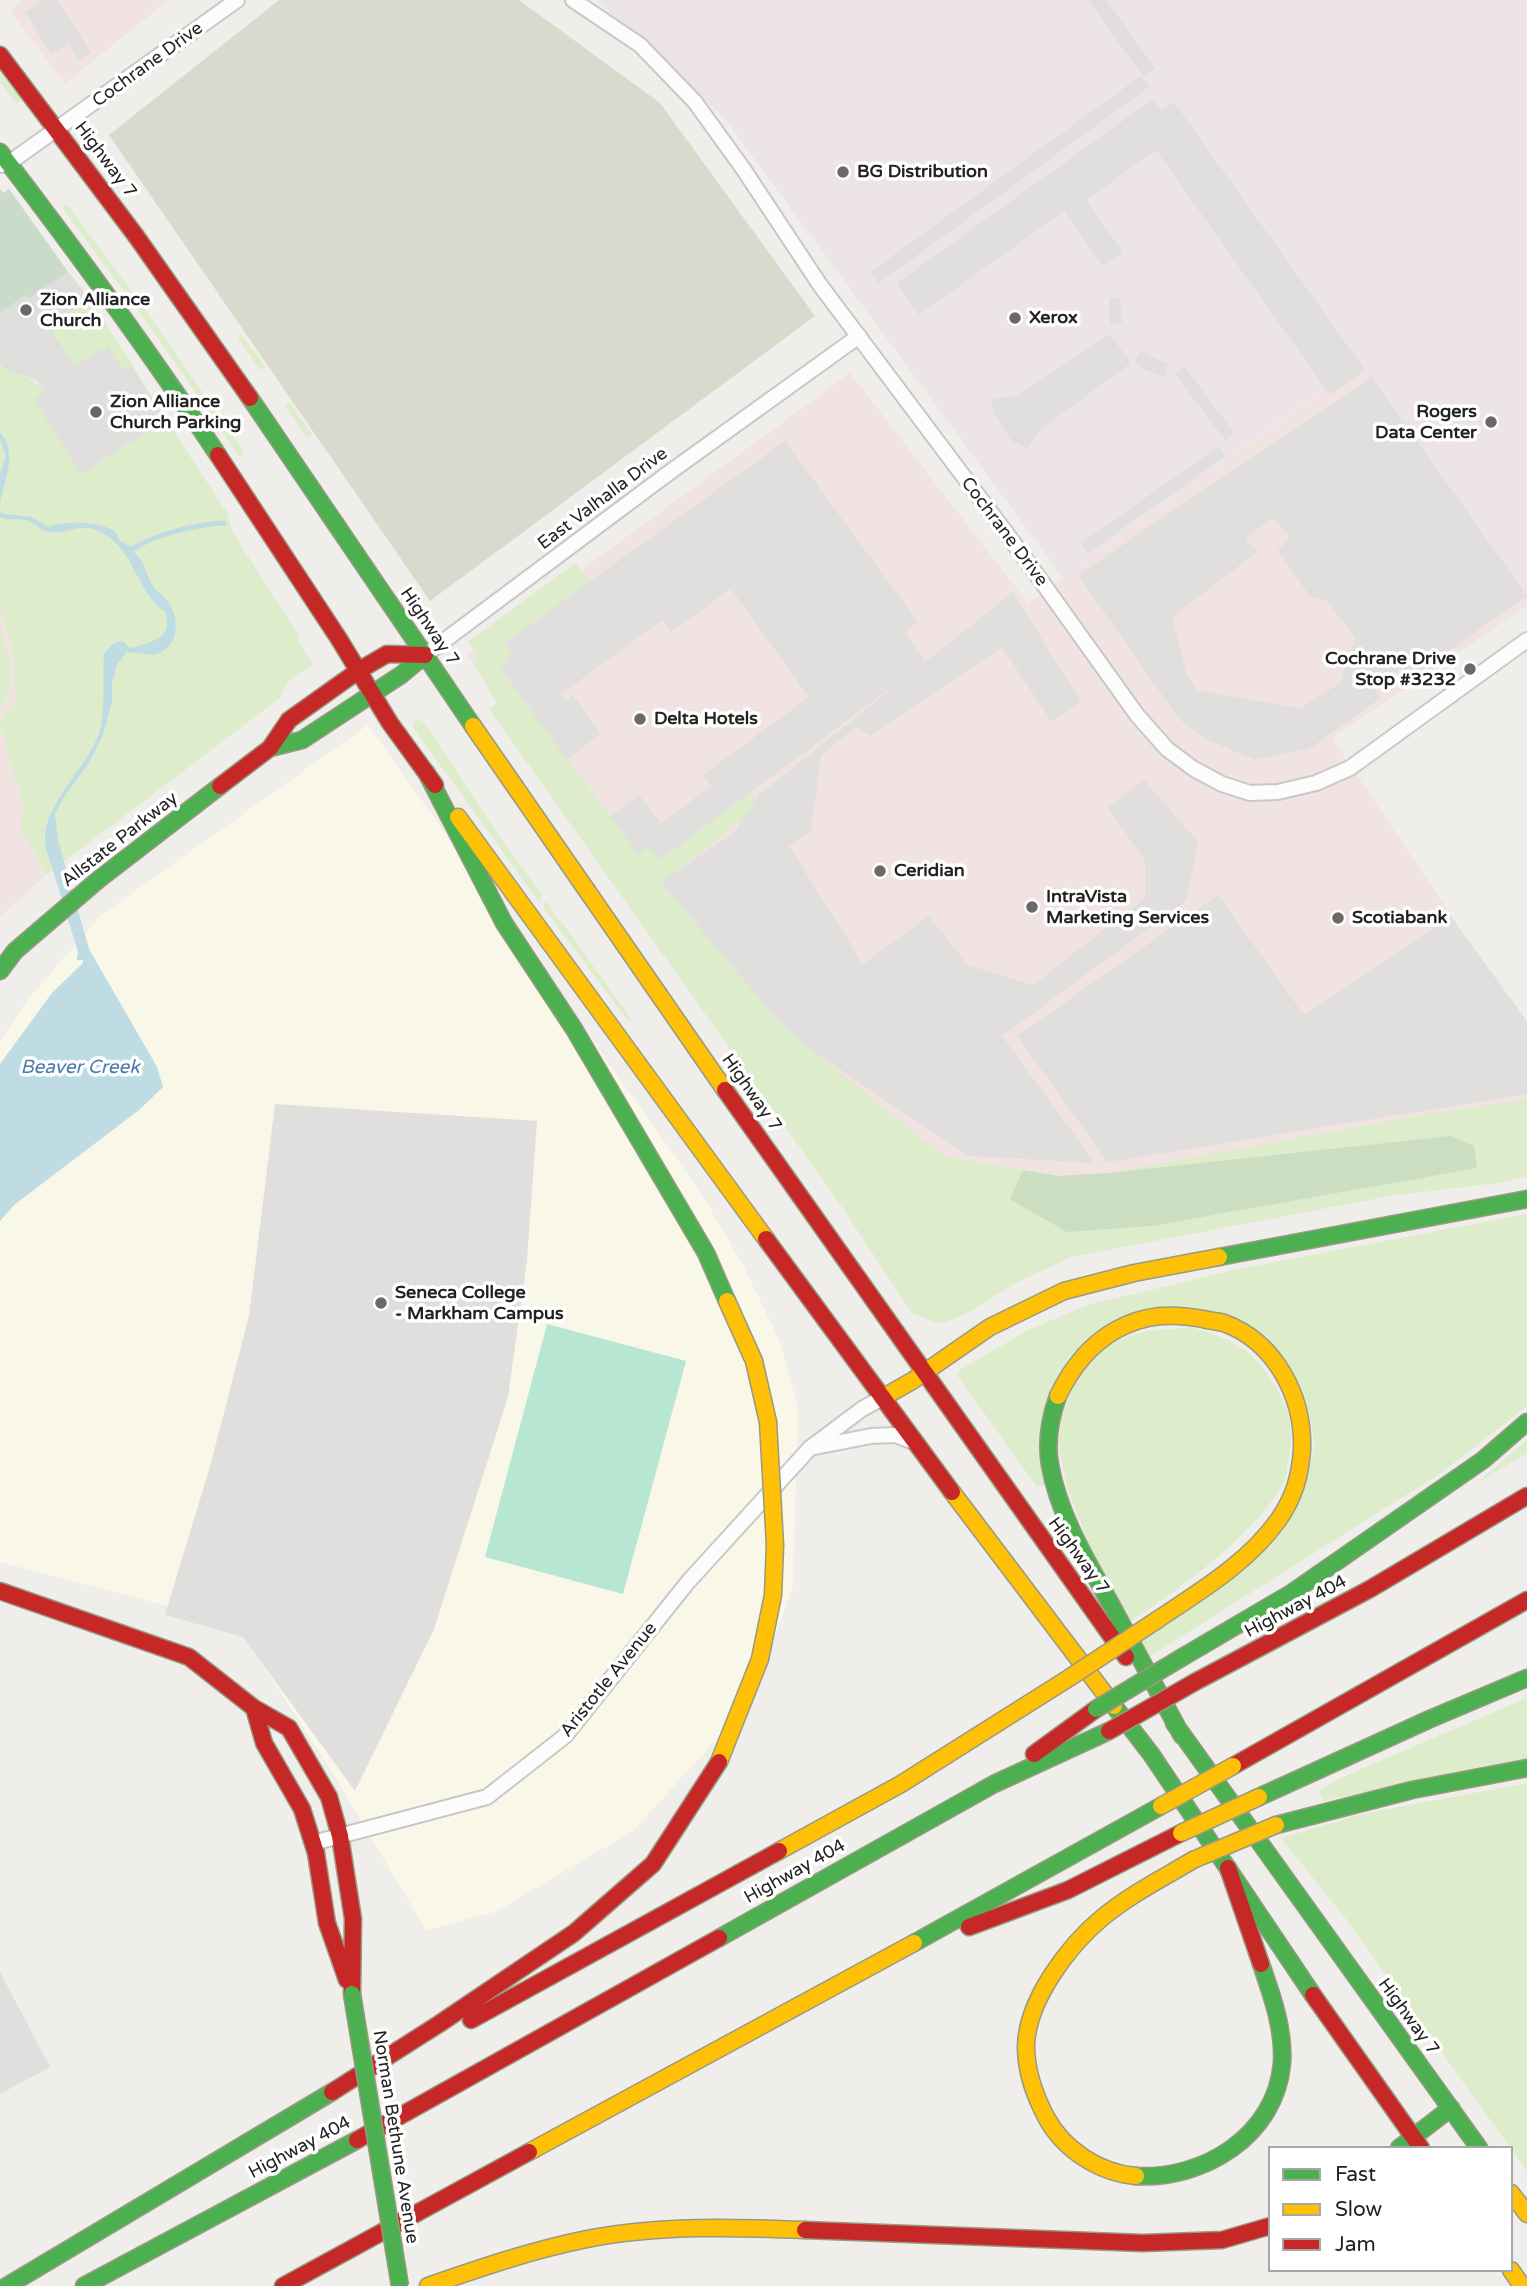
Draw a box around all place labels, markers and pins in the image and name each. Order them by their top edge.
place label: BG Distribution [857,161,988,183]
marker: BG Distribution [835,164,851,180]
place label: Zion Alliance Church [40,289,150,332]
marker: Zion Alliance Church [18,302,34,318]
place label: Xerox [1029,307,1078,329]
marker: Xerox [1007,310,1023,326]
place label: Zion Alliance Church Parking [110,391,241,434]
place label: Rogers Data Center [1375,401,1477,444]
marker: Zion Alliance Church Parking [88,404,104,420]
marker: Rogers Data Center [1483,414,1499,430]
place label: Cochrane Drive Stop #3232 [1325,648,1456,690]
marker: Cochrane Drive Stop #3232 [1462,661,1478,677]
place label: Delta Hotels [654,708,758,730]
marker: Delta Hotels [632,711,648,727]
place label: Ceridian [894,860,965,882]
marker: Ceridian [872,863,888,879]
place label: IntraVista Marketing Services [1046,886,1209,928]
marker: IntraVista Marketing Services [1024,899,1040,915]
place label: Scotiabank [1352,907,1447,929]
marker: Scotiabank [1330,910,1346,926]
place label: Seneca College - Markham Campus [395,1282,564,1324]
marker: Seneca College - Markham Campus [373,1295,389,1311]

